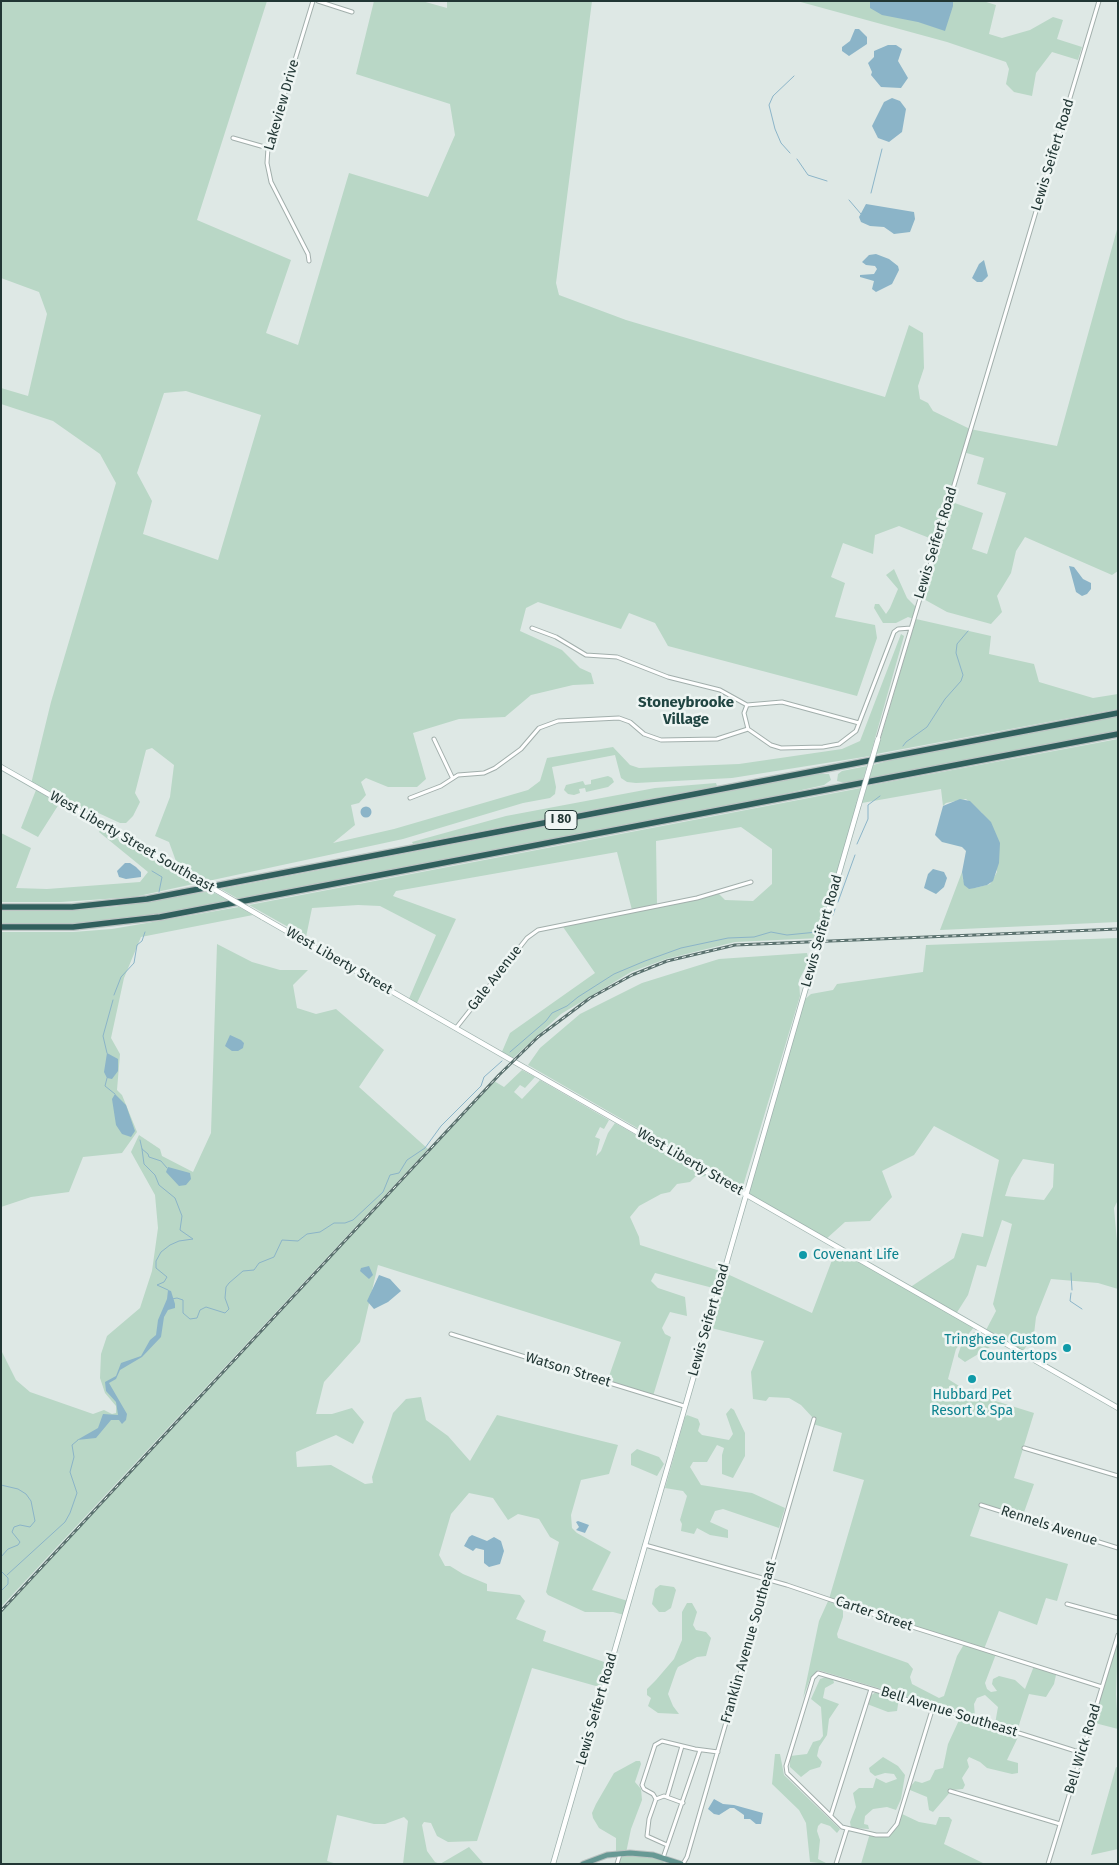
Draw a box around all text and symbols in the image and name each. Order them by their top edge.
street label: Lakeview Drive [261,57,303,153]
street label: Lewis Seifert Road [1028,97,1078,213]
street label: Lewis Seifert Road [911,485,961,601]
district label: Stoneybrooke Village [638,694,734,729]
street label: West Liberty Street Southeast [47,788,217,896]
road number: I 80 [545,810,577,830]
street label: Lewis Seifert Road [798,873,846,989]
street label: West Liberty Street [283,924,395,998]
street label: Gale Avenue [464,942,526,1014]
street label: West Liberty Street [634,1125,746,1199]
place label: Covenant Life [813,1247,899,1263]
marker: Covenant Life [797,1249,809,1261]
street label: Lewis Seifert Road [685,1262,733,1378]
place label: Tringhese Custom Countertops [944,1332,1057,1364]
marker: Tringhese Custom Countertops [1061,1342,1073,1354]
street label: Watson Street [523,1349,613,1391]
marker: Hubbard Pet Resort & Spa [966,1373,978,1385]
place label: Hubbard Pet Resort & Spa [931,1387,1013,1420]
street label: Rennels Avenue [998,1502,1100,1550]
street label: Franklin Avenue Southeast [718,1559,780,1725]
street label: Carter Street [833,1593,915,1635]
street label: Lewis Seifert Road [573,1651,621,1767]
street label: Bell Avenue Southeast [879,1683,1019,1741]
street label: Bell Wick Road [1061,1702,1105,1796]

